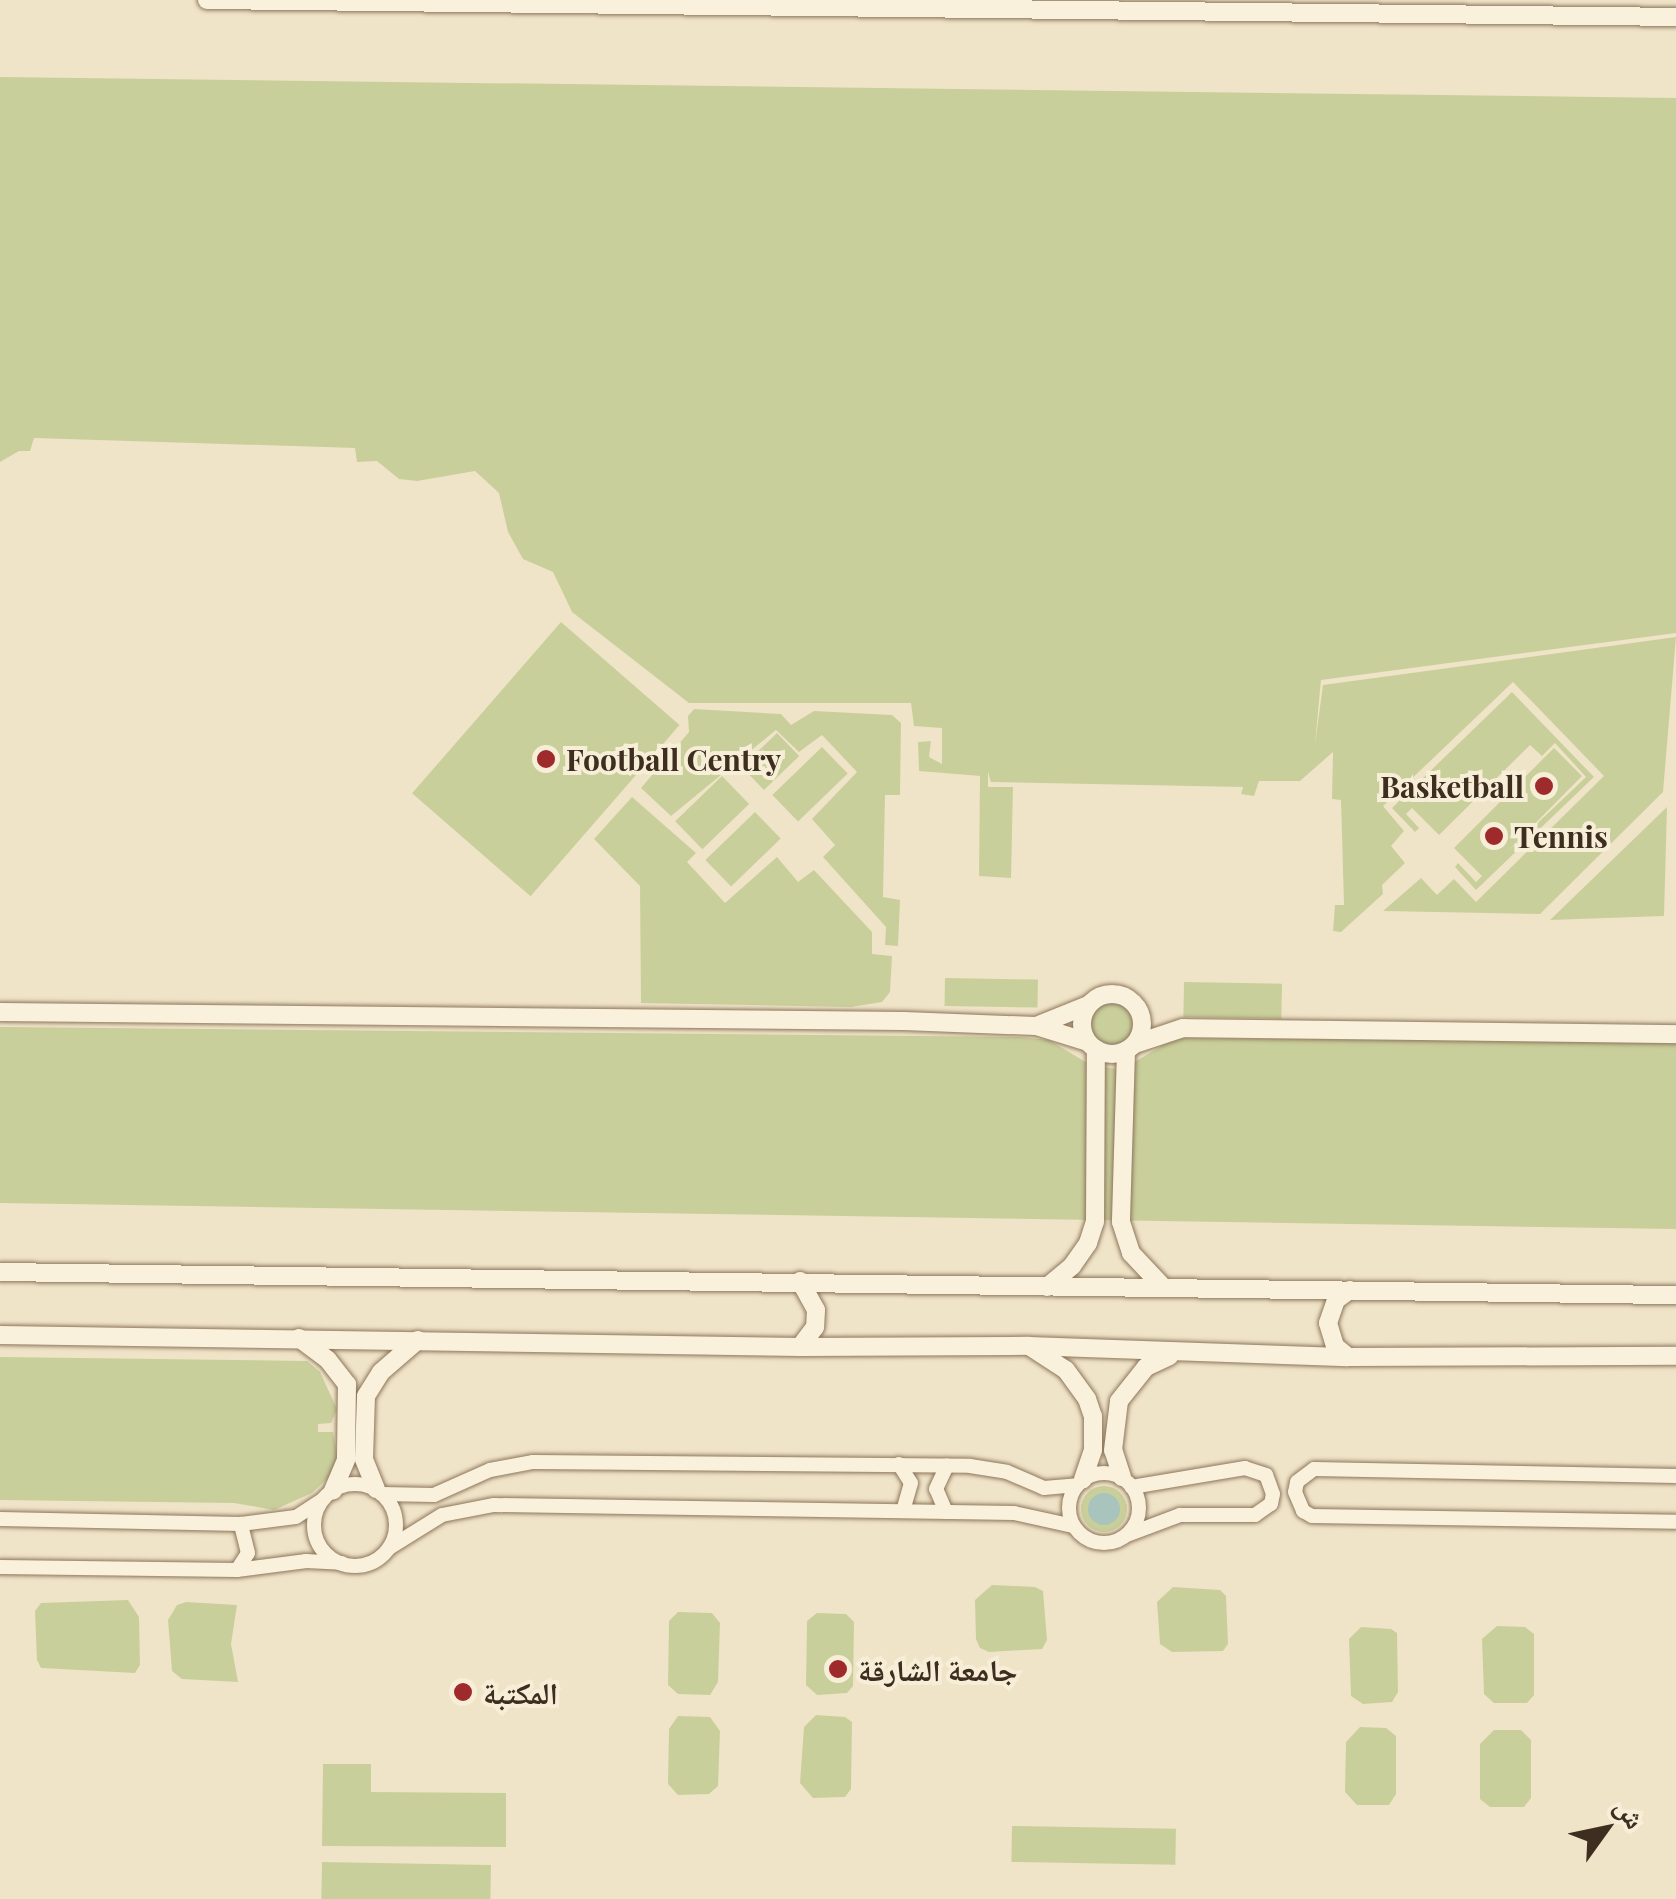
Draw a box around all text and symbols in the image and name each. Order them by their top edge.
place label: Football Centry [566,741,781,777]
marker: Football Centry [535,748,557,770]
place label: Basketball [1380,768,1524,804]
marker: Basketball [1533,775,1555,797]
place label: Tennis [1514,818,1608,854]
marker: Tennis [1483,825,1505,847]
place label: جامعة الشارقة [858,1651,1017,1687]
marker: جامعة الشارقة [827,1658,849,1680]
place label: المكتبة [483,1674,558,1710]
marker: المكتبة [452,1681,474,1703]
north arrow [1556,1779,1656,1879]
text: ش [1608,1790,1655,1835]

